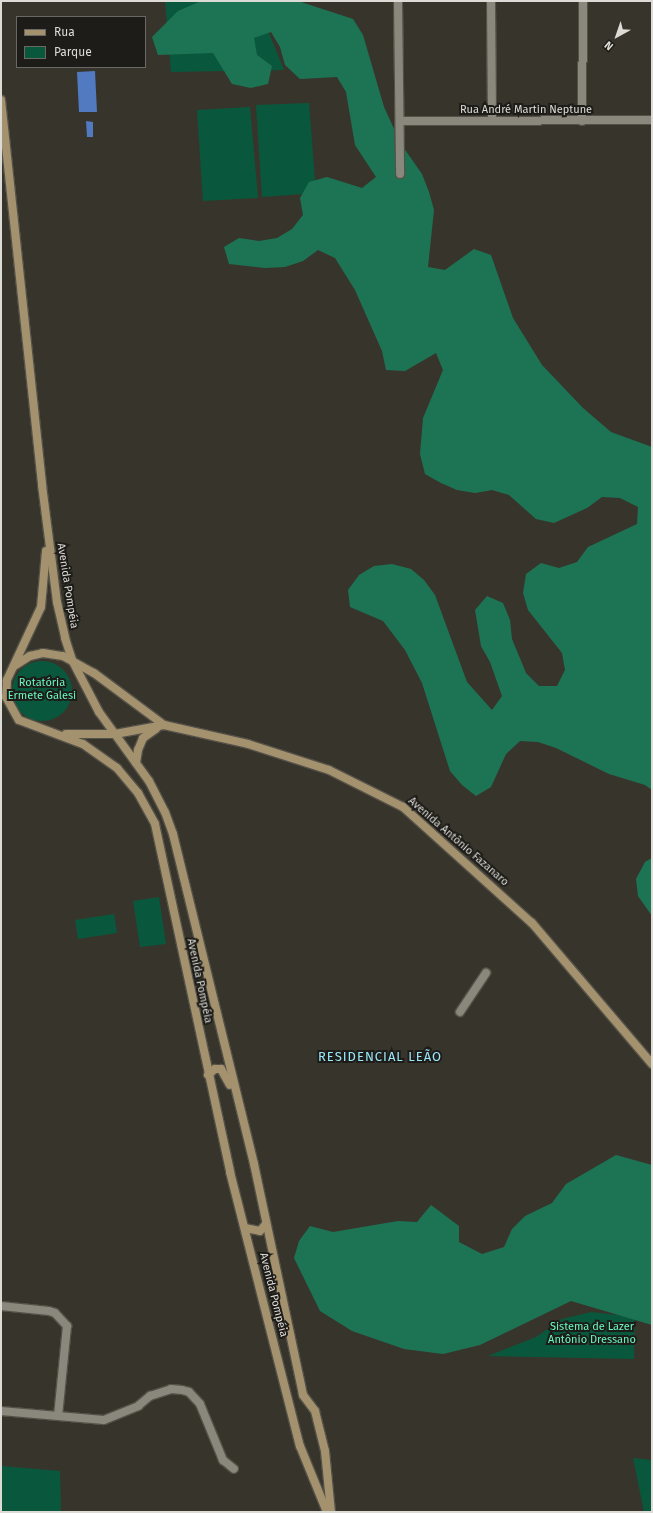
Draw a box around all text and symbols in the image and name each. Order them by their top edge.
legend [16,16,146,68]
north arrow [597,16,637,56]
text: Rua [54,25,75,39]
text: N [602,38,616,53]
text: Parque [54,45,92,59]
street label: Rua André Martin Neptune [460,103,592,117]
street label: Avenida Pompéia [54,542,80,630]
park label: Rotatória Ermete Galesi [8,677,76,703]
street label: Avenida Antônio Fazanaro [405,795,511,889]
street label: Avenida Pompéia [184,937,214,1025]
district label: RESIDENCIAL LEÃO [318,1049,442,1065]
street label: Avenida Pompéia [256,1252,290,1338]
park label: Sistema de Lazer Antônio Dressano [548,1321,636,1347]

